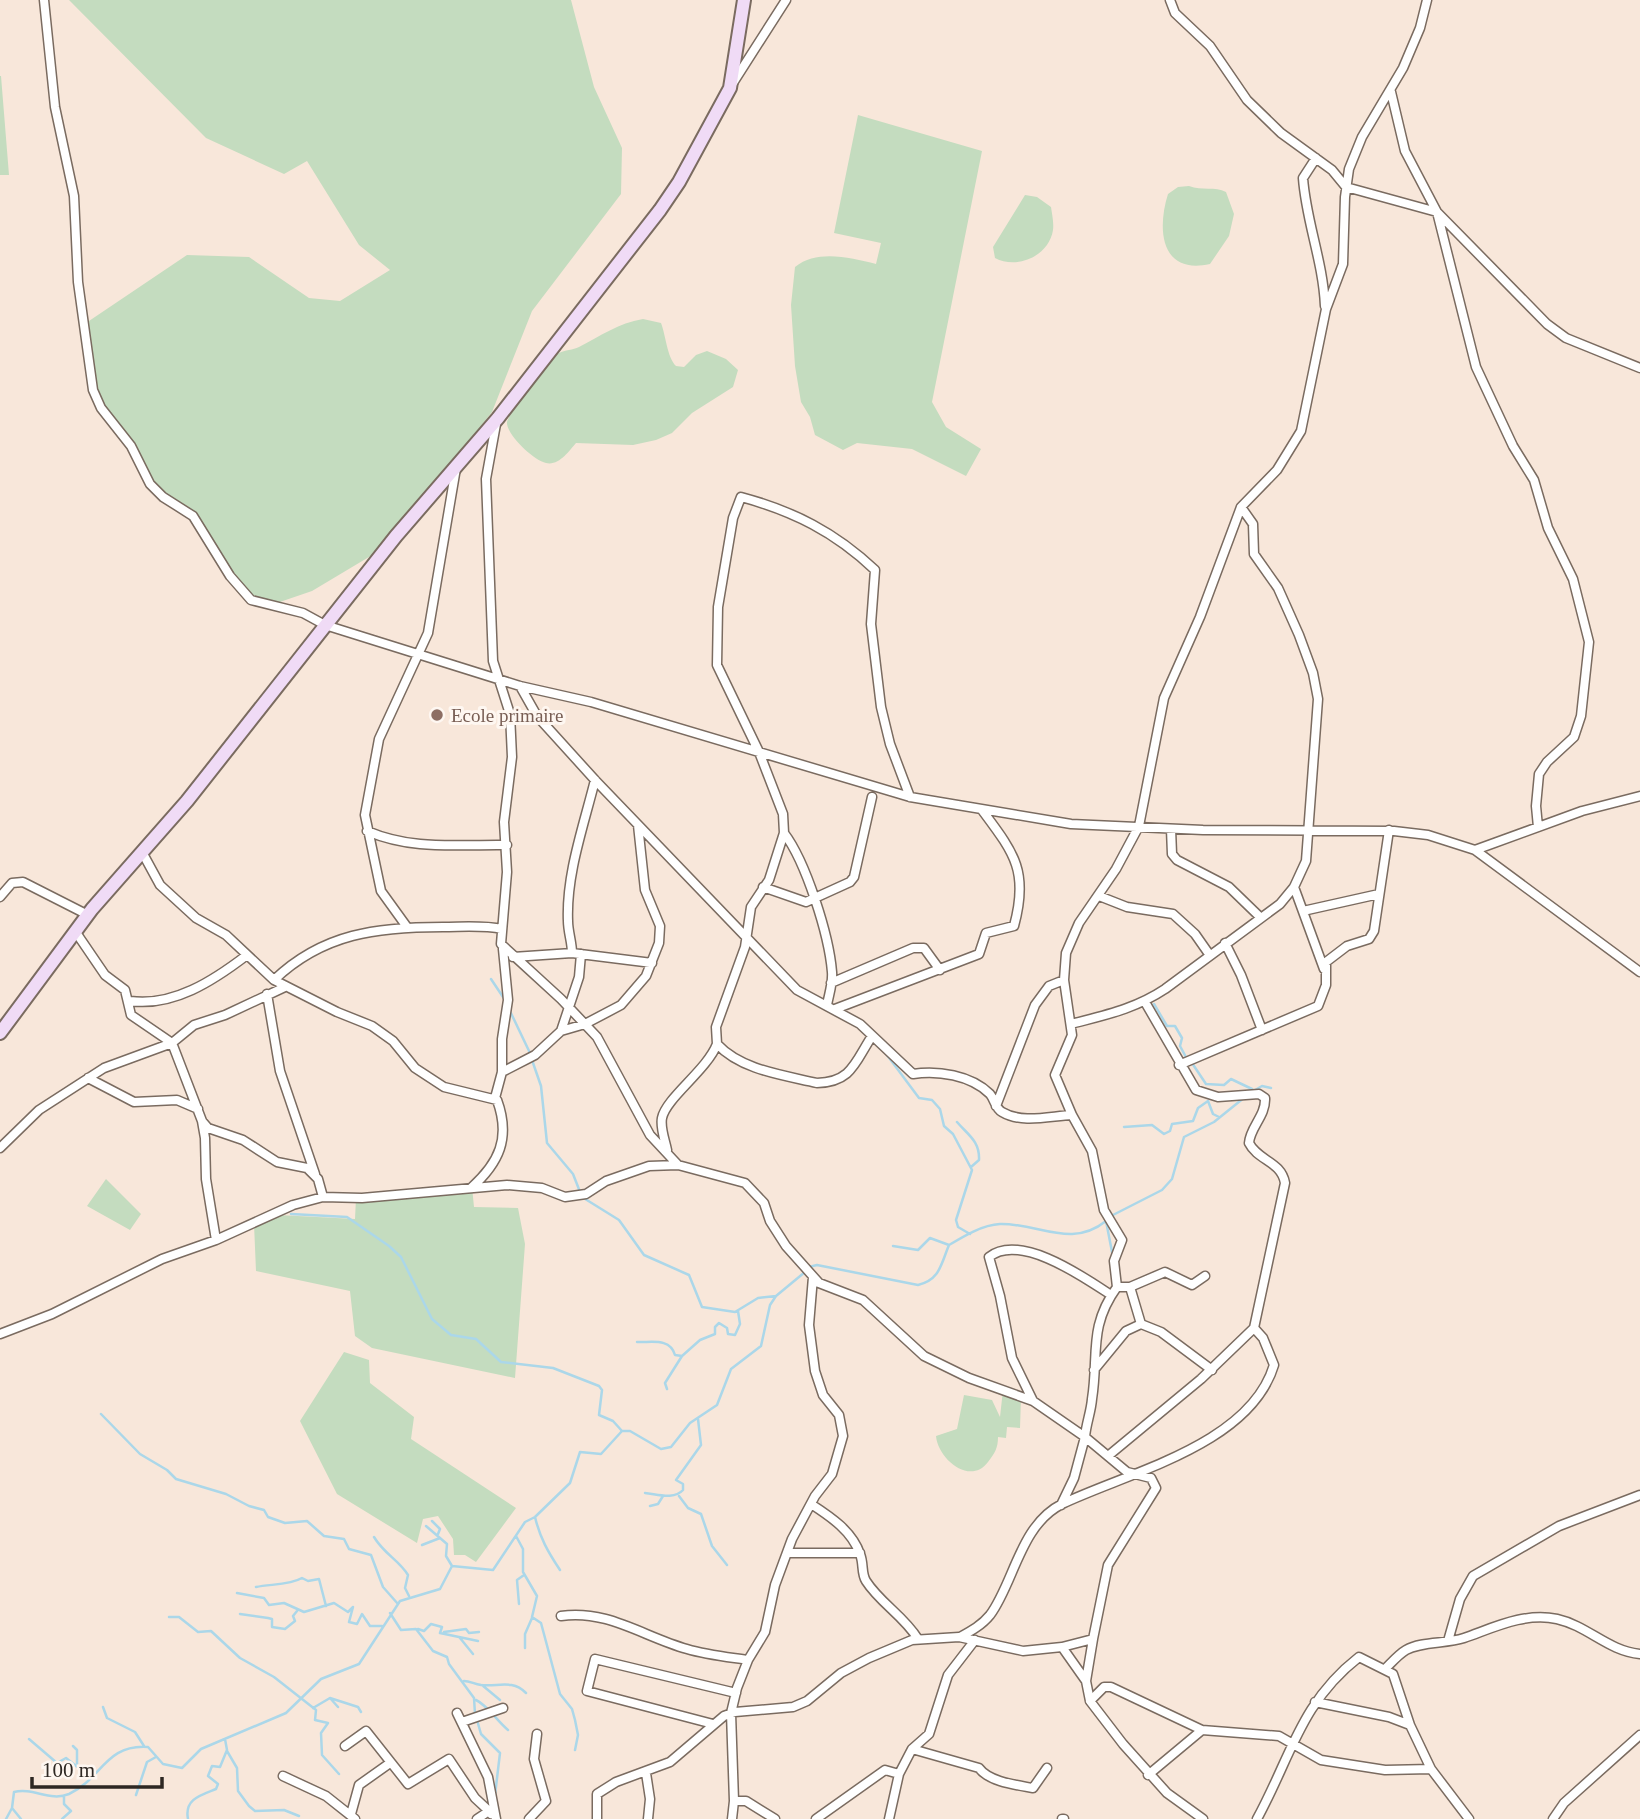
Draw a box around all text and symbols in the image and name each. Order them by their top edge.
place label: Ecole primaire [451,705,563,726]
marker: Ecole primaire [429,707,445,723]
scale bar [32,1745,161,1789]
text: 100 m [42,1758,95,1782]

